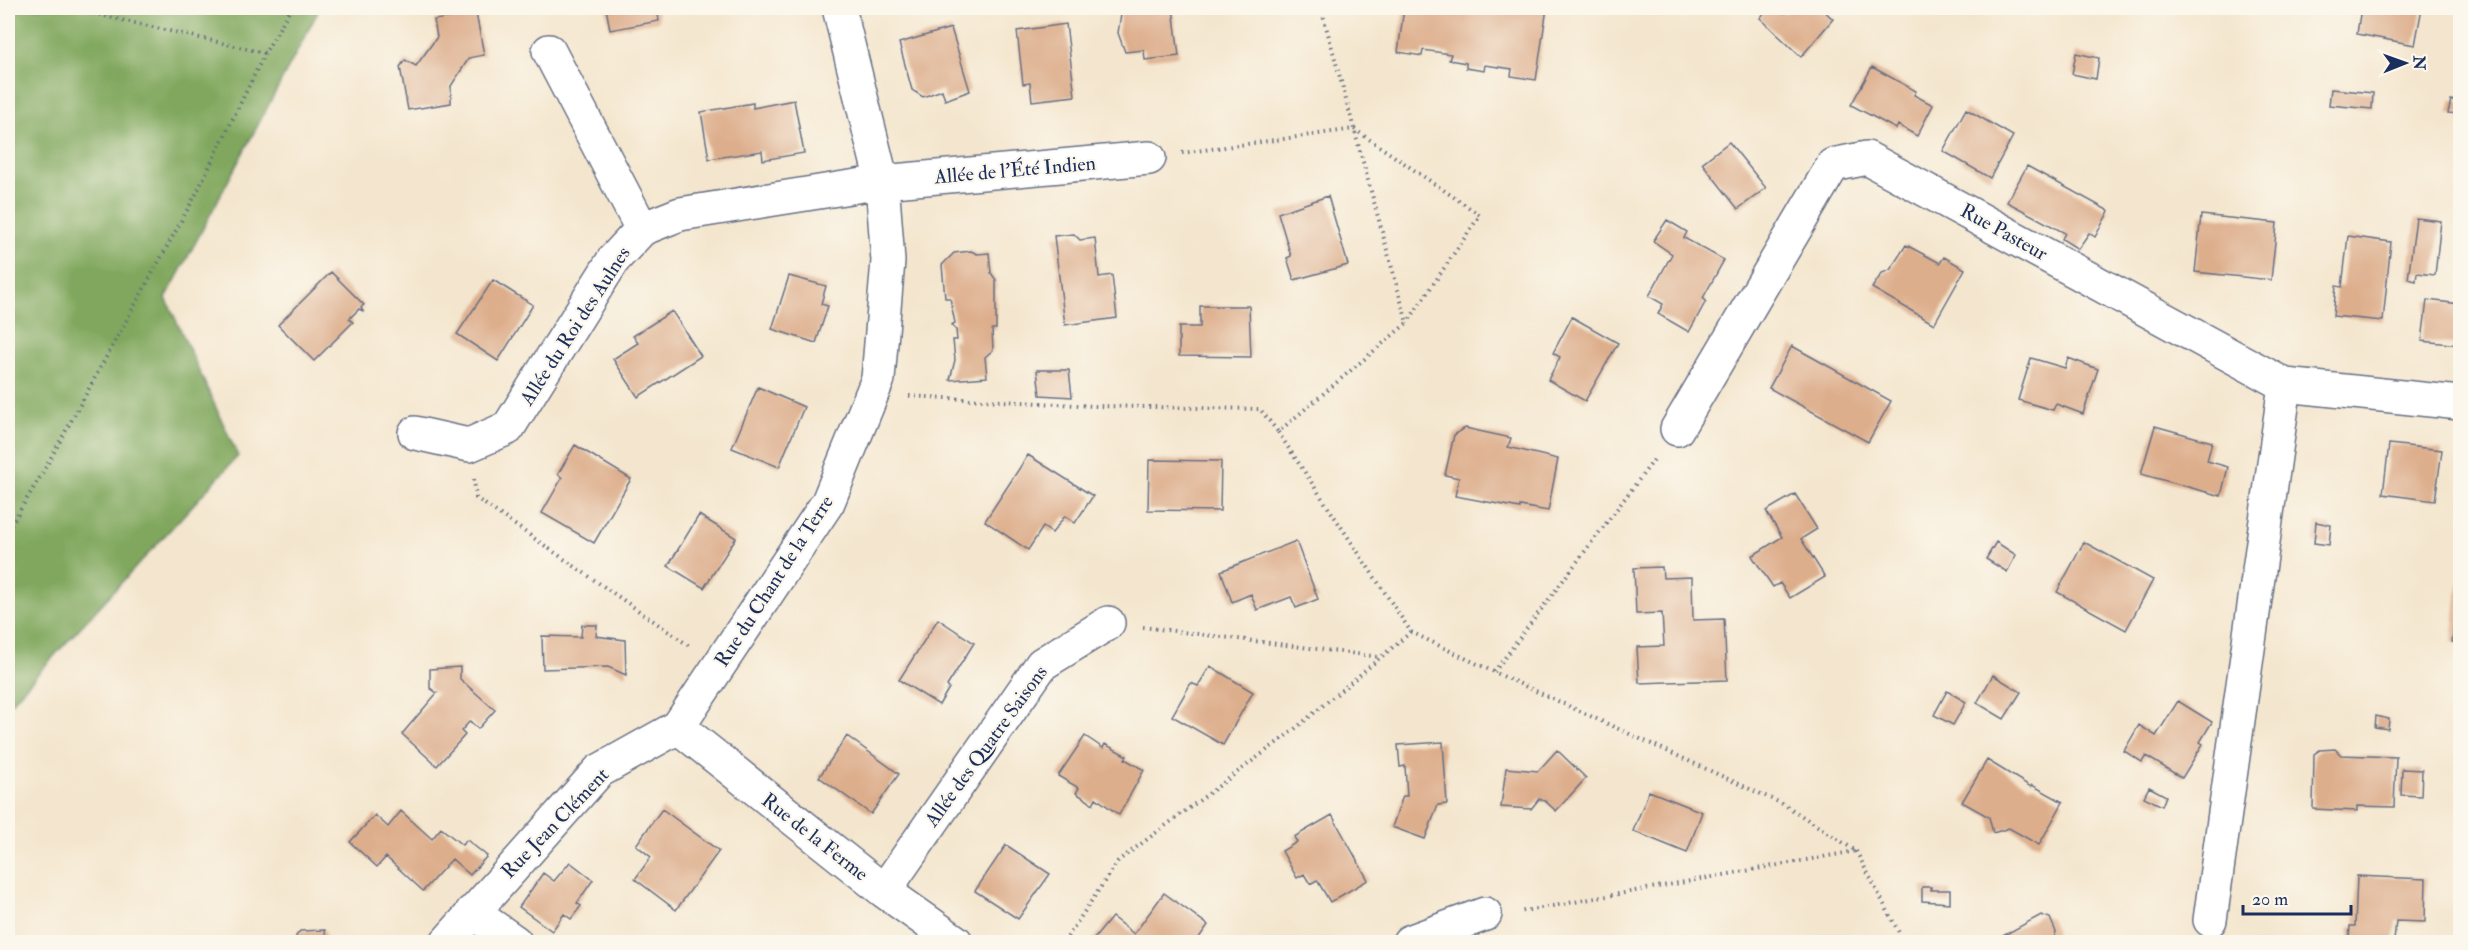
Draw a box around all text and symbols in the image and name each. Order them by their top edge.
north arrow [2375,33,2435,93]
text: N [2409,54,2429,71]
street label: Allée de l'Été Indien [932,149,1097,190]
street label: Rue Pasteur [1956,198,2053,266]
street label: Allée du Roi des Aulnes [514,242,636,411]
street label: Rue du Chant de la Terre [709,491,839,671]
street label: Allée des Quatre Saisons [918,660,1053,832]
street label: Rue Jean Clément [496,762,615,884]
street label: Rue de la Ferme [757,788,873,886]
scale bar [2243,878,2351,916]
text: 20 m [2252,888,2288,911]

